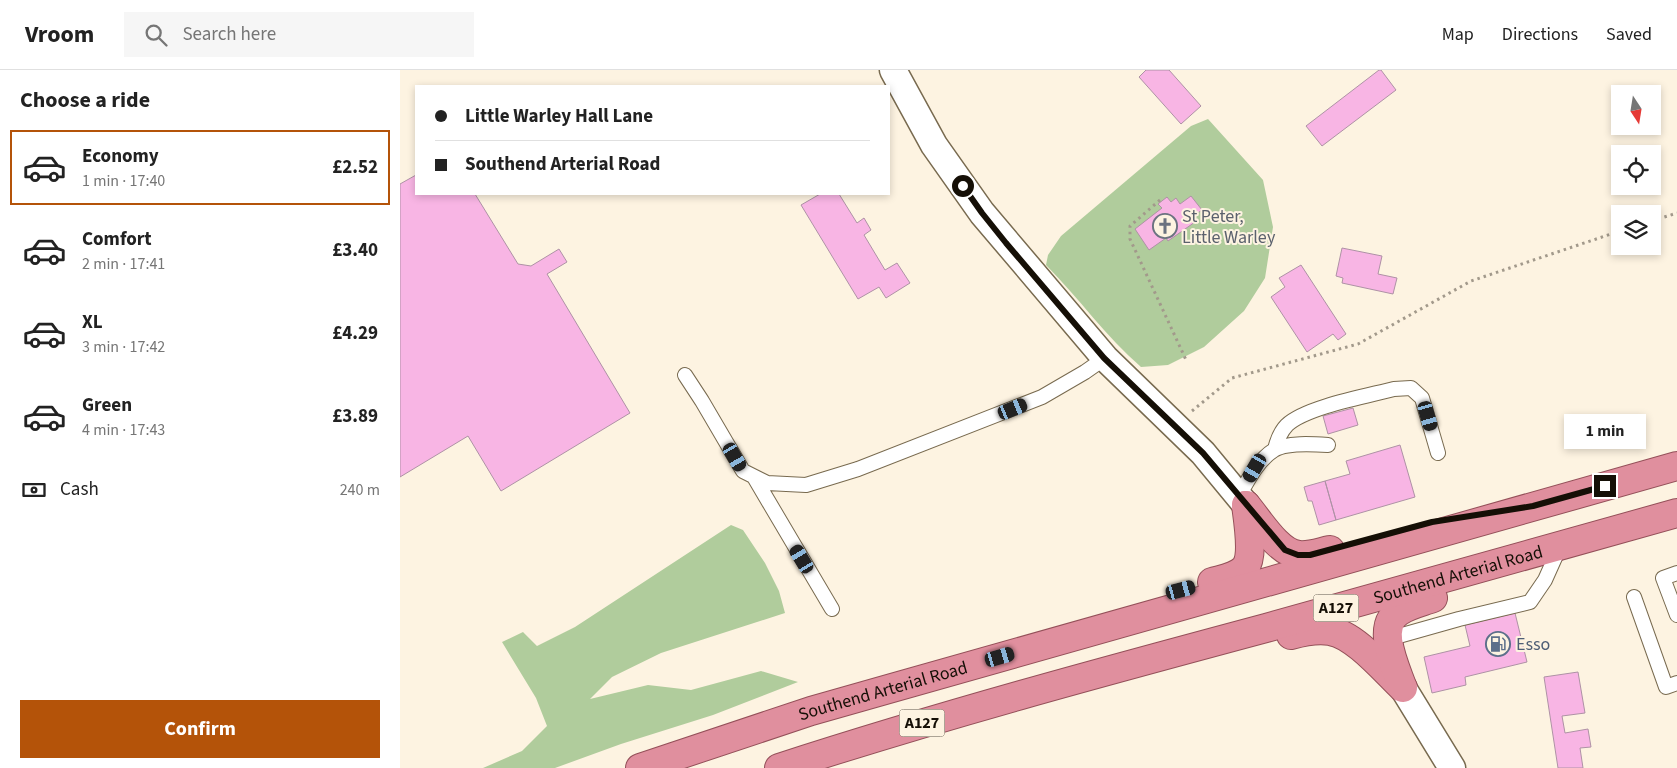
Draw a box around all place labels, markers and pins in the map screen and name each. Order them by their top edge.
place label: St Peter, Little Warley [1182,204,1276,250]
church icon: St Peter, Little Warley [1152,213,1178,239]
fuel station icon: Esso [1485,631,1511,657]
place label: Esso [1516,632,1550,657]

